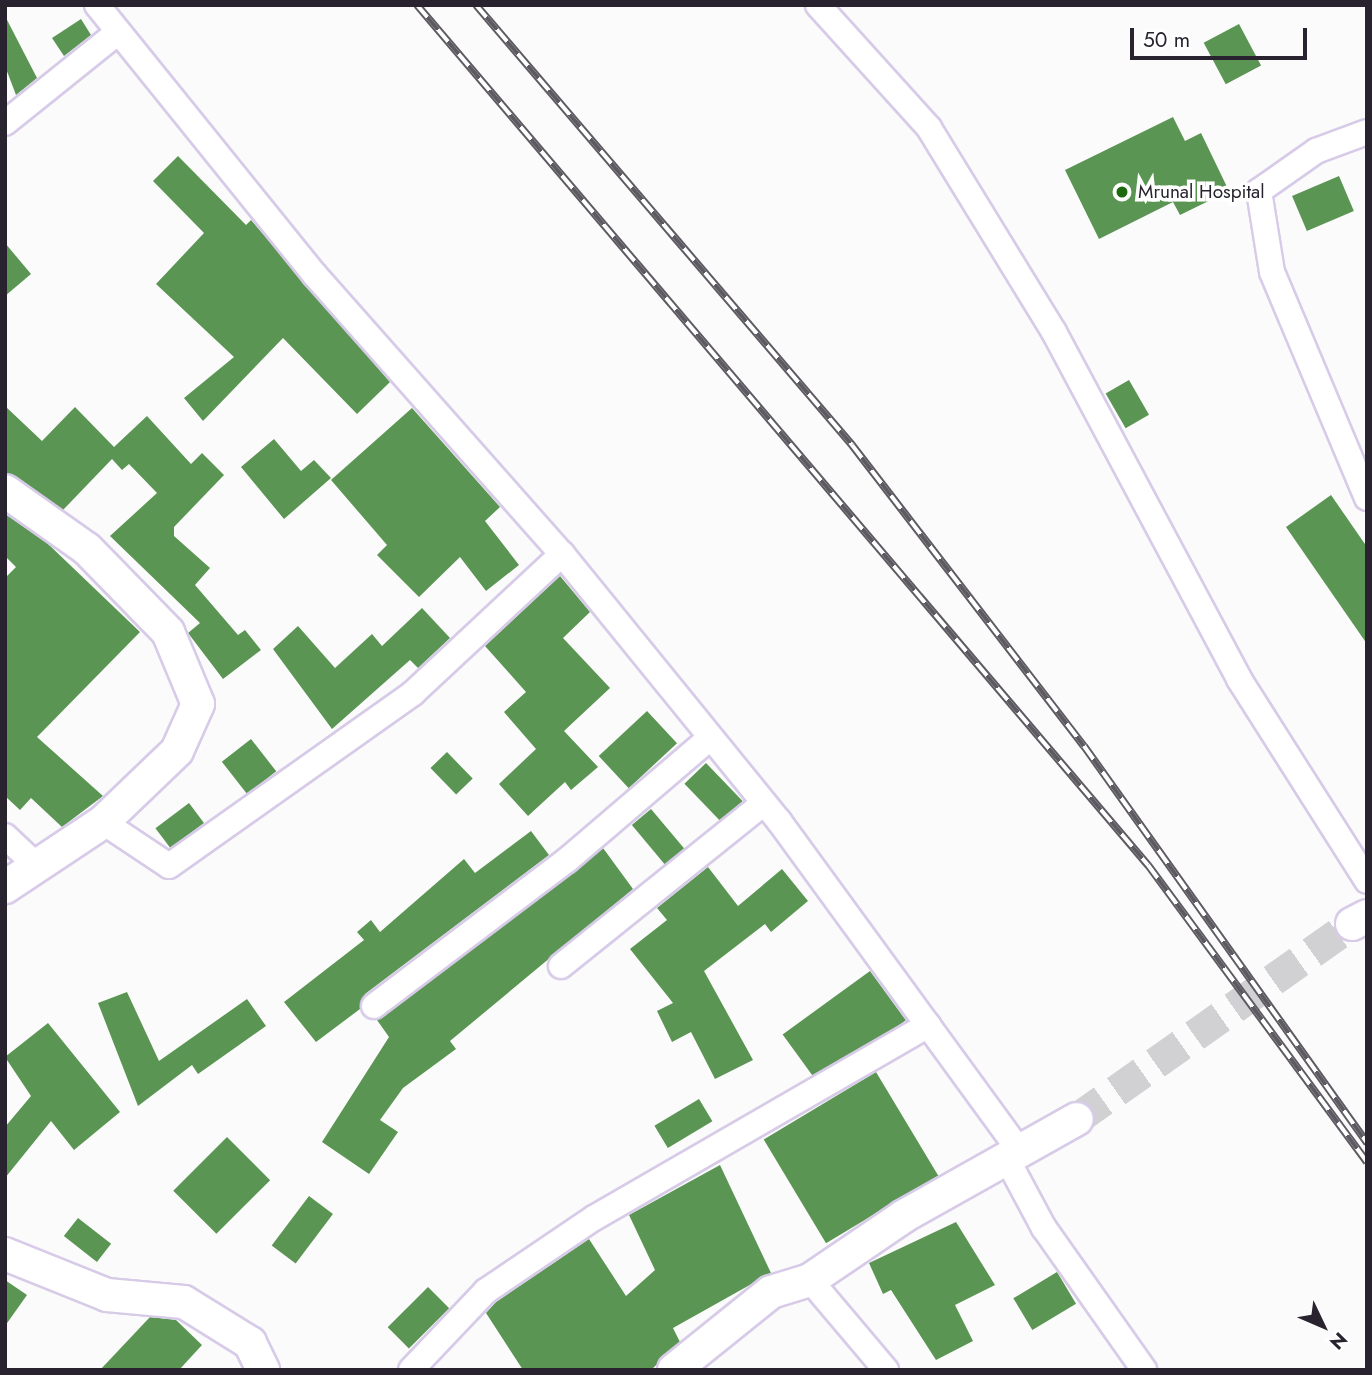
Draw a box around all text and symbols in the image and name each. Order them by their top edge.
scale bar [1134,14,1311,58]
text: 50 m [1143,25,1190,55]
place label: Mrunal Hospital [1138,181,1265,203]
marker: Mrunal Hospital [1112,182,1132,202]
north arrow [1288,1291,1358,1361]
text: N [1324,1326,1353,1356]

